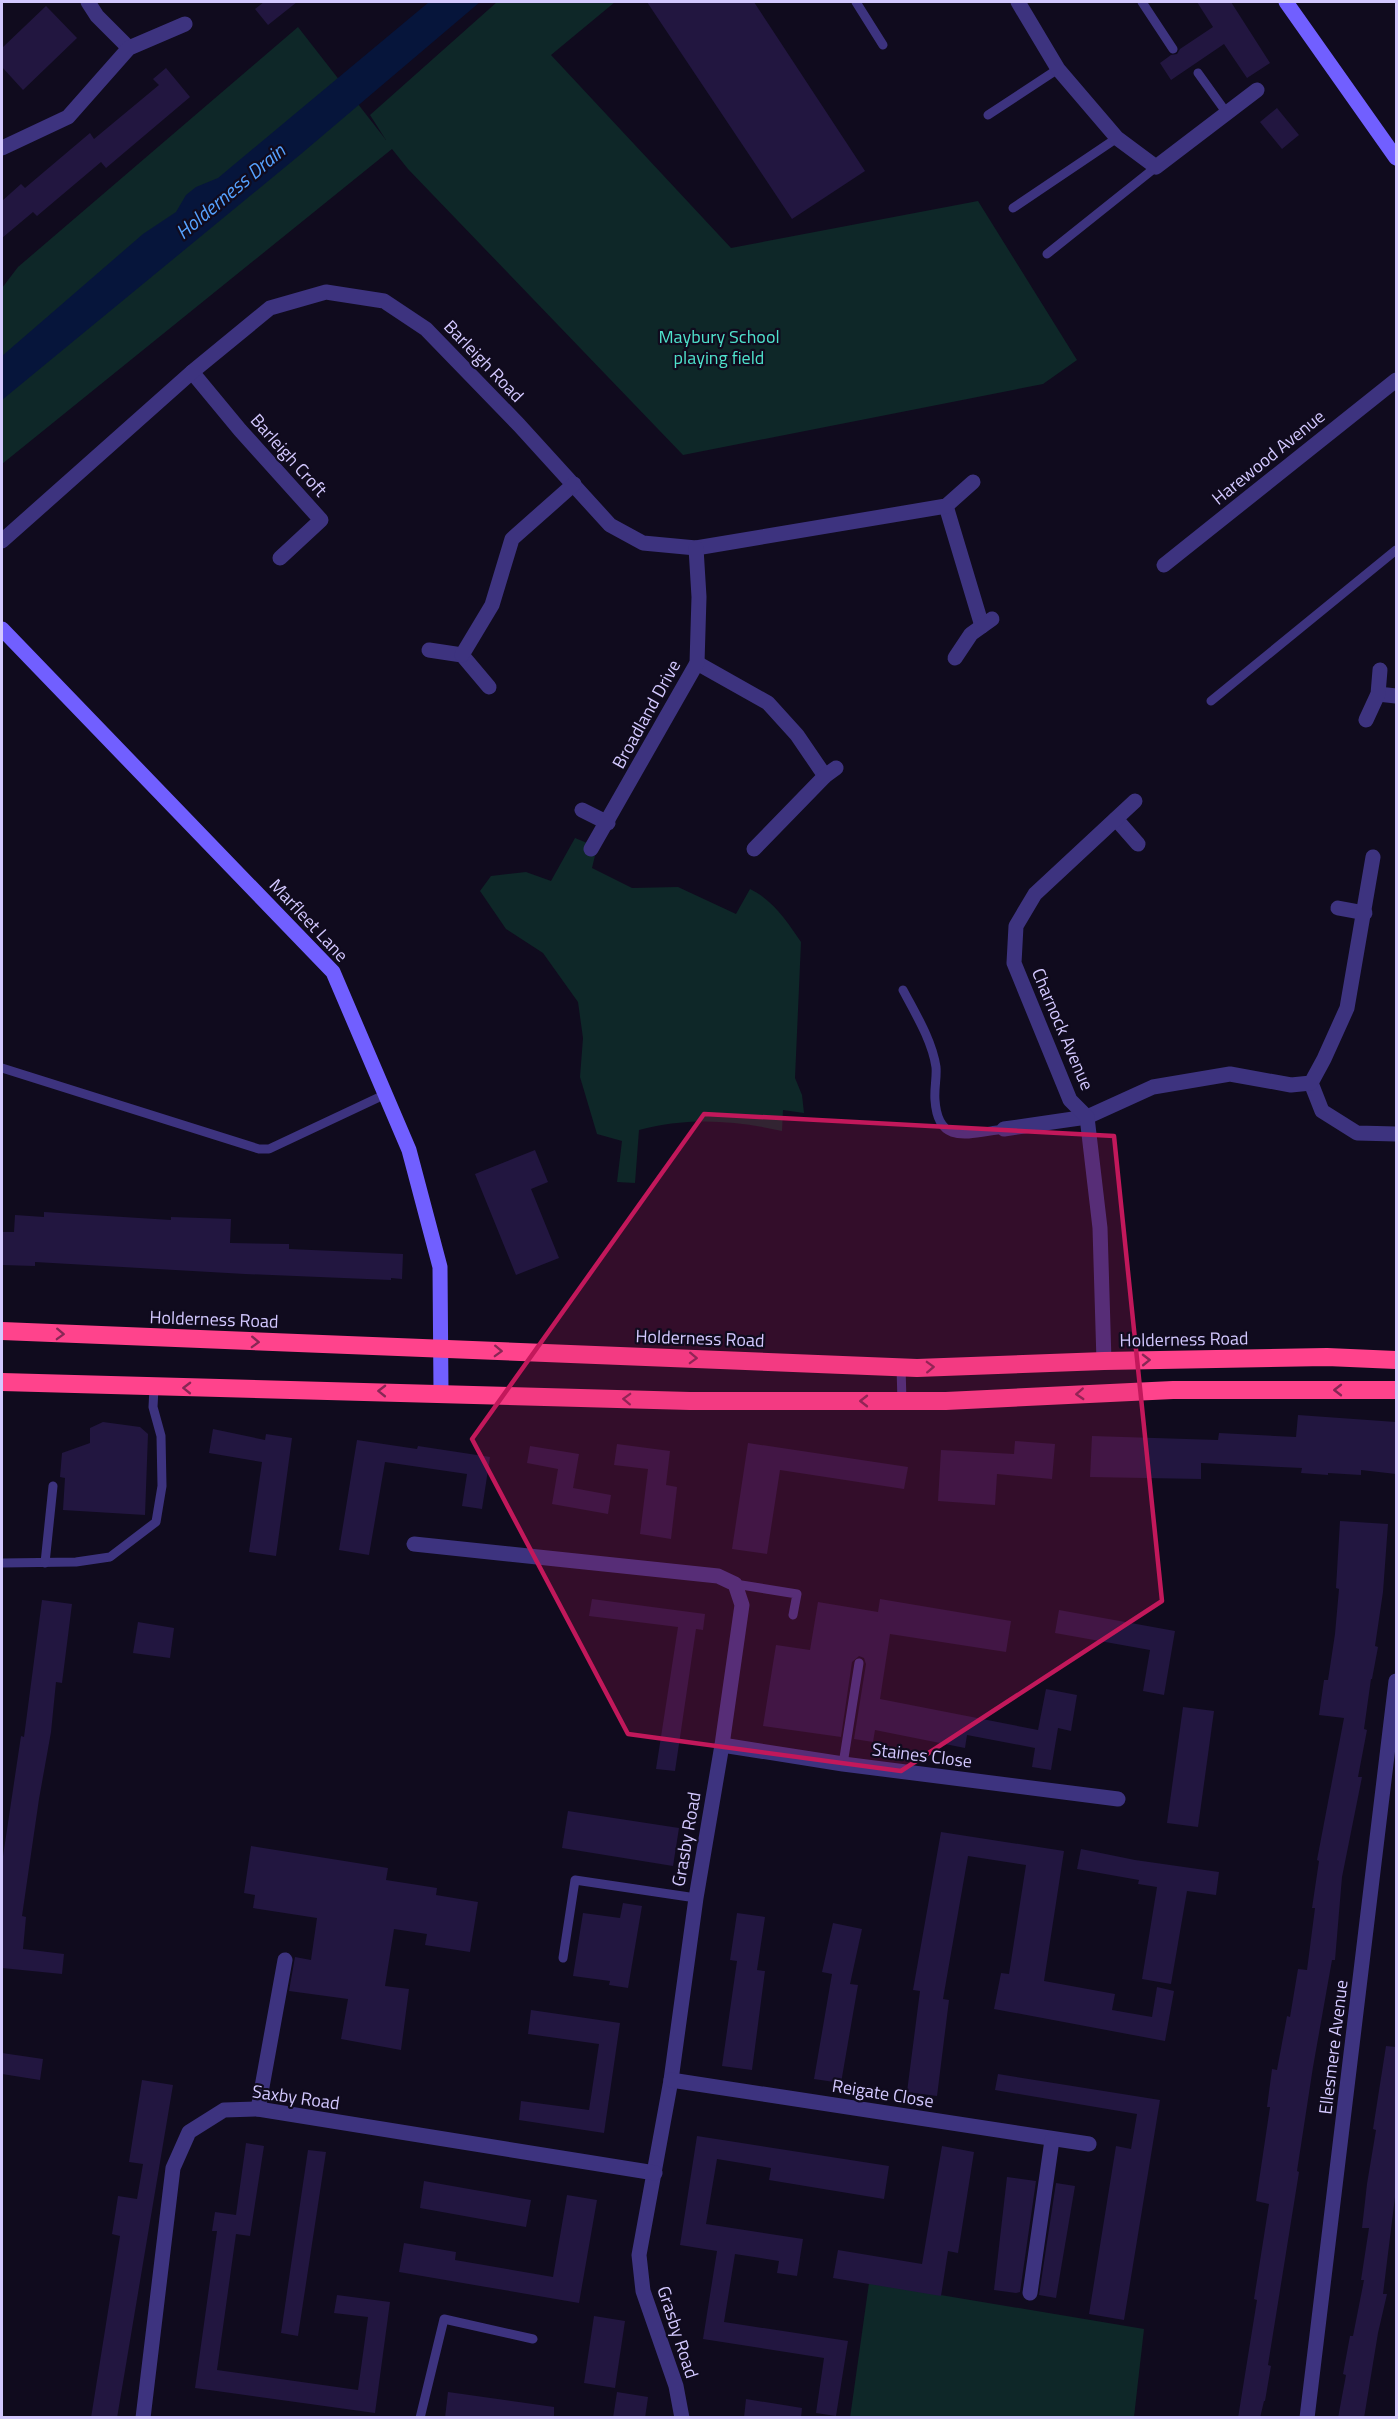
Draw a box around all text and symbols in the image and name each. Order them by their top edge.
water label: Holderness Drain [168,135,293,246]
street label: Barleigh Road [438,314,530,408]
park label: Maybury School playing field [658,323,780,371]
street label: Harewood Avenue [1206,403,1330,511]
street label: Barleigh Croft [244,407,334,503]
street label: Broadland Drive [605,655,687,773]
street label: Marfleet Lane [263,872,355,968]
street label: Charnock Avenue [1025,964,1101,1094]
street label: Holderness Road [149,1303,279,1335]
street label: Holderness Road [635,1322,765,1354]
street label: Holderness Road [1119,1324,1249,1354]
one-way arrow [55,1327,64,1340]
one-way arrow [250,1335,259,1348]
one-way arrow [494,1345,503,1358]
one-way arrow [689,1352,698,1365]
one-way arrow [1141,1354,1150,1366]
one-way arrow [926,1361,935,1374]
one-way arrow [183,1382,192,1394]
one-way arrow [1334,1384,1343,1396]
one-way arrow [378,1385,387,1398]
one-way arrow [1076,1388,1085,1401]
one-way arrow [623,1392,632,1405]
one-way arrow [860,1395,869,1407]
street label: Staines Close [870,1735,974,1775]
street label: Grasby Road [664,1790,708,1888]
street label: Ellesmere Avenue [1311,1978,1355,2116]
street label: Reigate Close [830,2072,936,2114]
street label: Saxby Road [251,2078,341,2116]
street label: Grasby Road [650,2282,706,2382]

